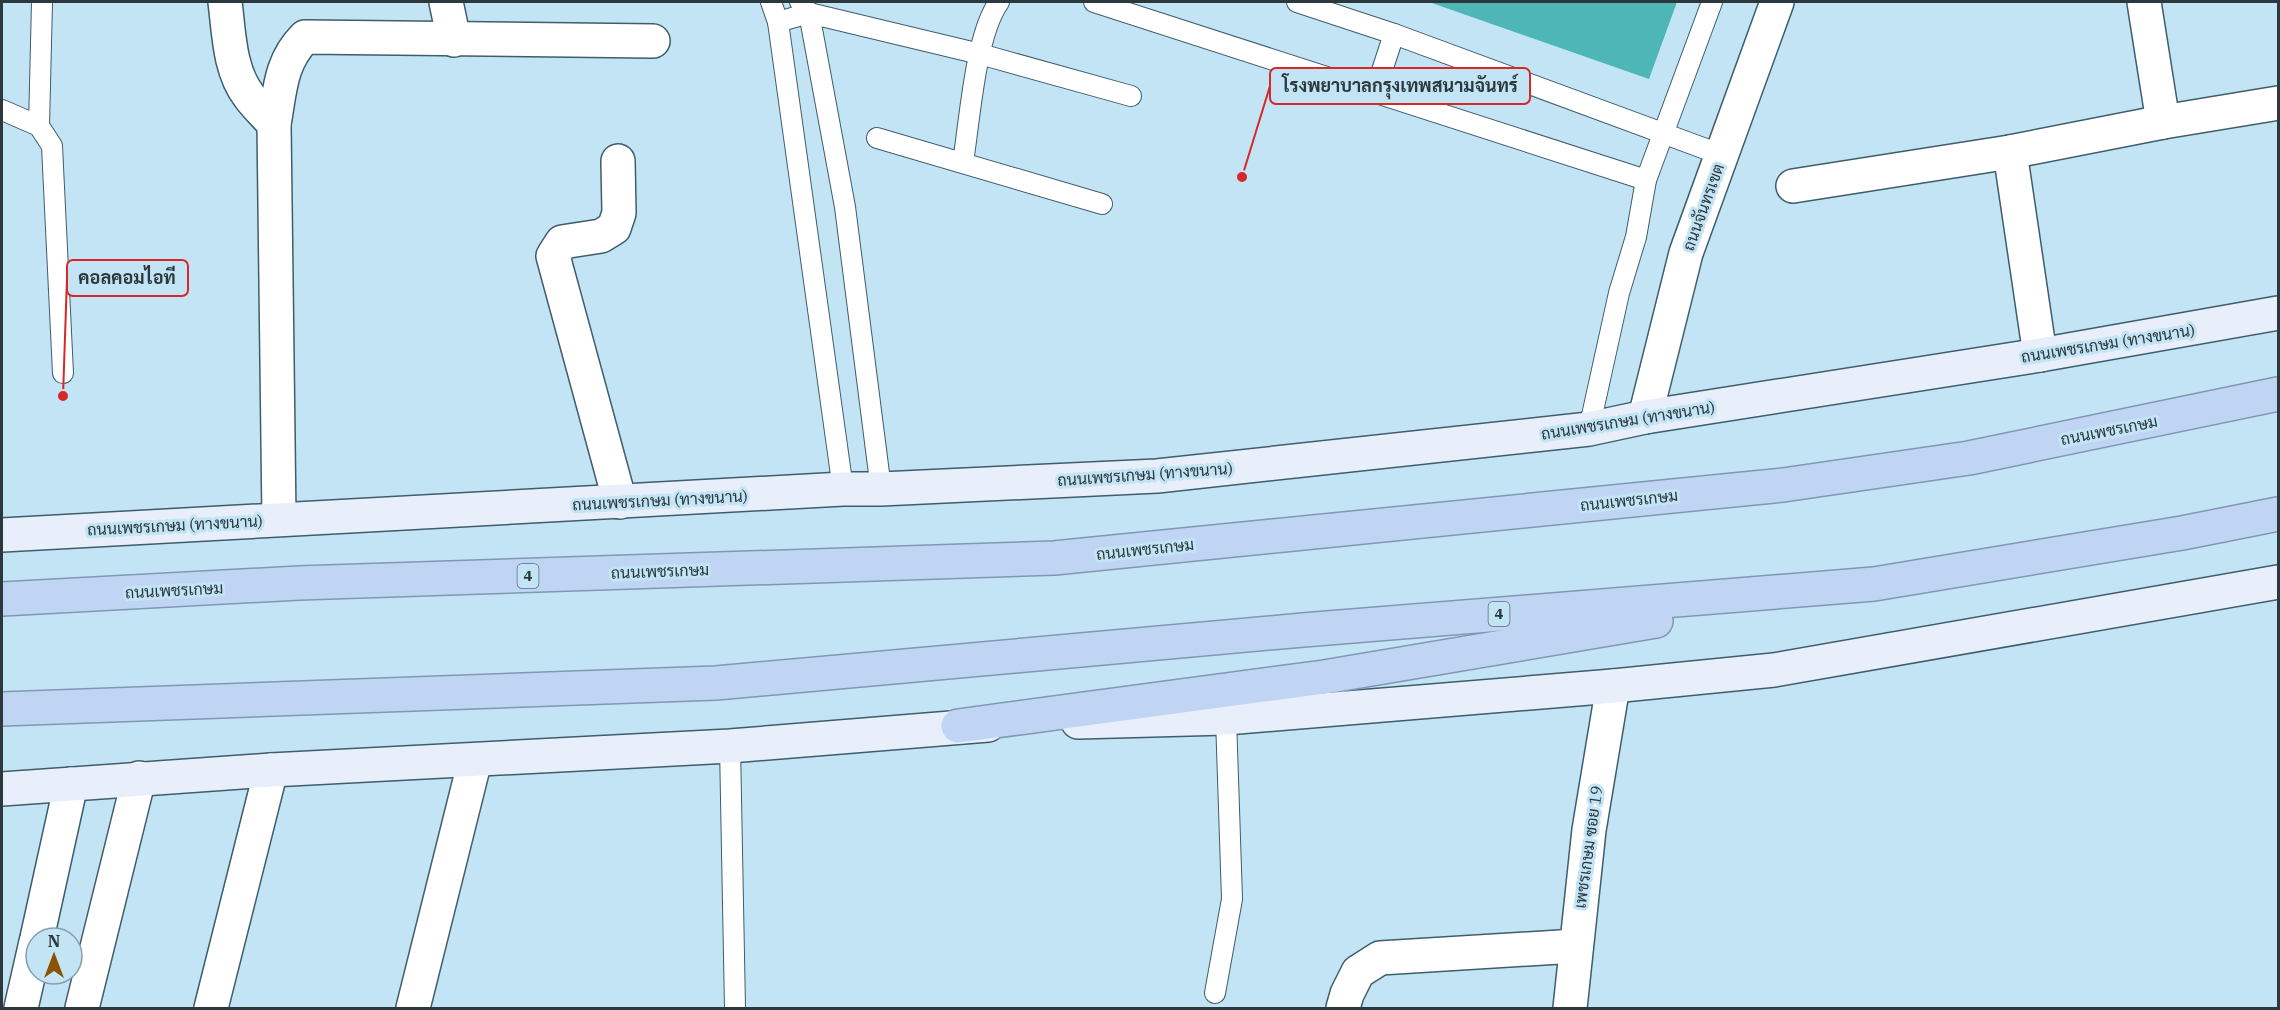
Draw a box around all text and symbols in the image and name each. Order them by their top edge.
callout: โรงพยาบาลกรุงเทพสนามจันทร์ [1270,68,1530,104]
text: โรงพยาบาลกรุงเทพสนามจันทร์ [1281,73,1519,100]
street label: ถนนจันทรเขต [1678,161,1728,253]
callout: คอลคอมไอที [67,260,188,296]
text: คอลคอมไอที [78,265,176,289]
street label: ถนนเพชรเกษม (ทางขนาน) [2020,319,2196,367]
street label: ถนนเพชรเกษม (ทางขนาน) [1540,396,1716,444]
street label: ถนนเพชรเกษม [2059,411,2159,449]
street label: ถนนเพชรเกษม (ทางขนาน) [1057,458,1233,490]
street label: ถนนเพชรเกษม (ทางขนาน) [572,485,748,515]
street label: ถนนเพชรเกษม [1579,485,1679,515]
street label: ถนนเพชรเกษม (ทางขนาน) [87,510,263,540]
street label: ถนนเพชรเกษม [1095,534,1195,564]
street label: ถนนเพชรเกษม [610,559,710,583]
road number: 4 [518,564,538,588]
street label: ถนนเพชรเกษม [124,577,224,603]
road number: 4 [1488,602,1510,626]
street label: เพชรเกษม ซอย 19 [1569,784,1607,910]
north arrow [24,926,84,986]
text: N [48,931,60,951]

